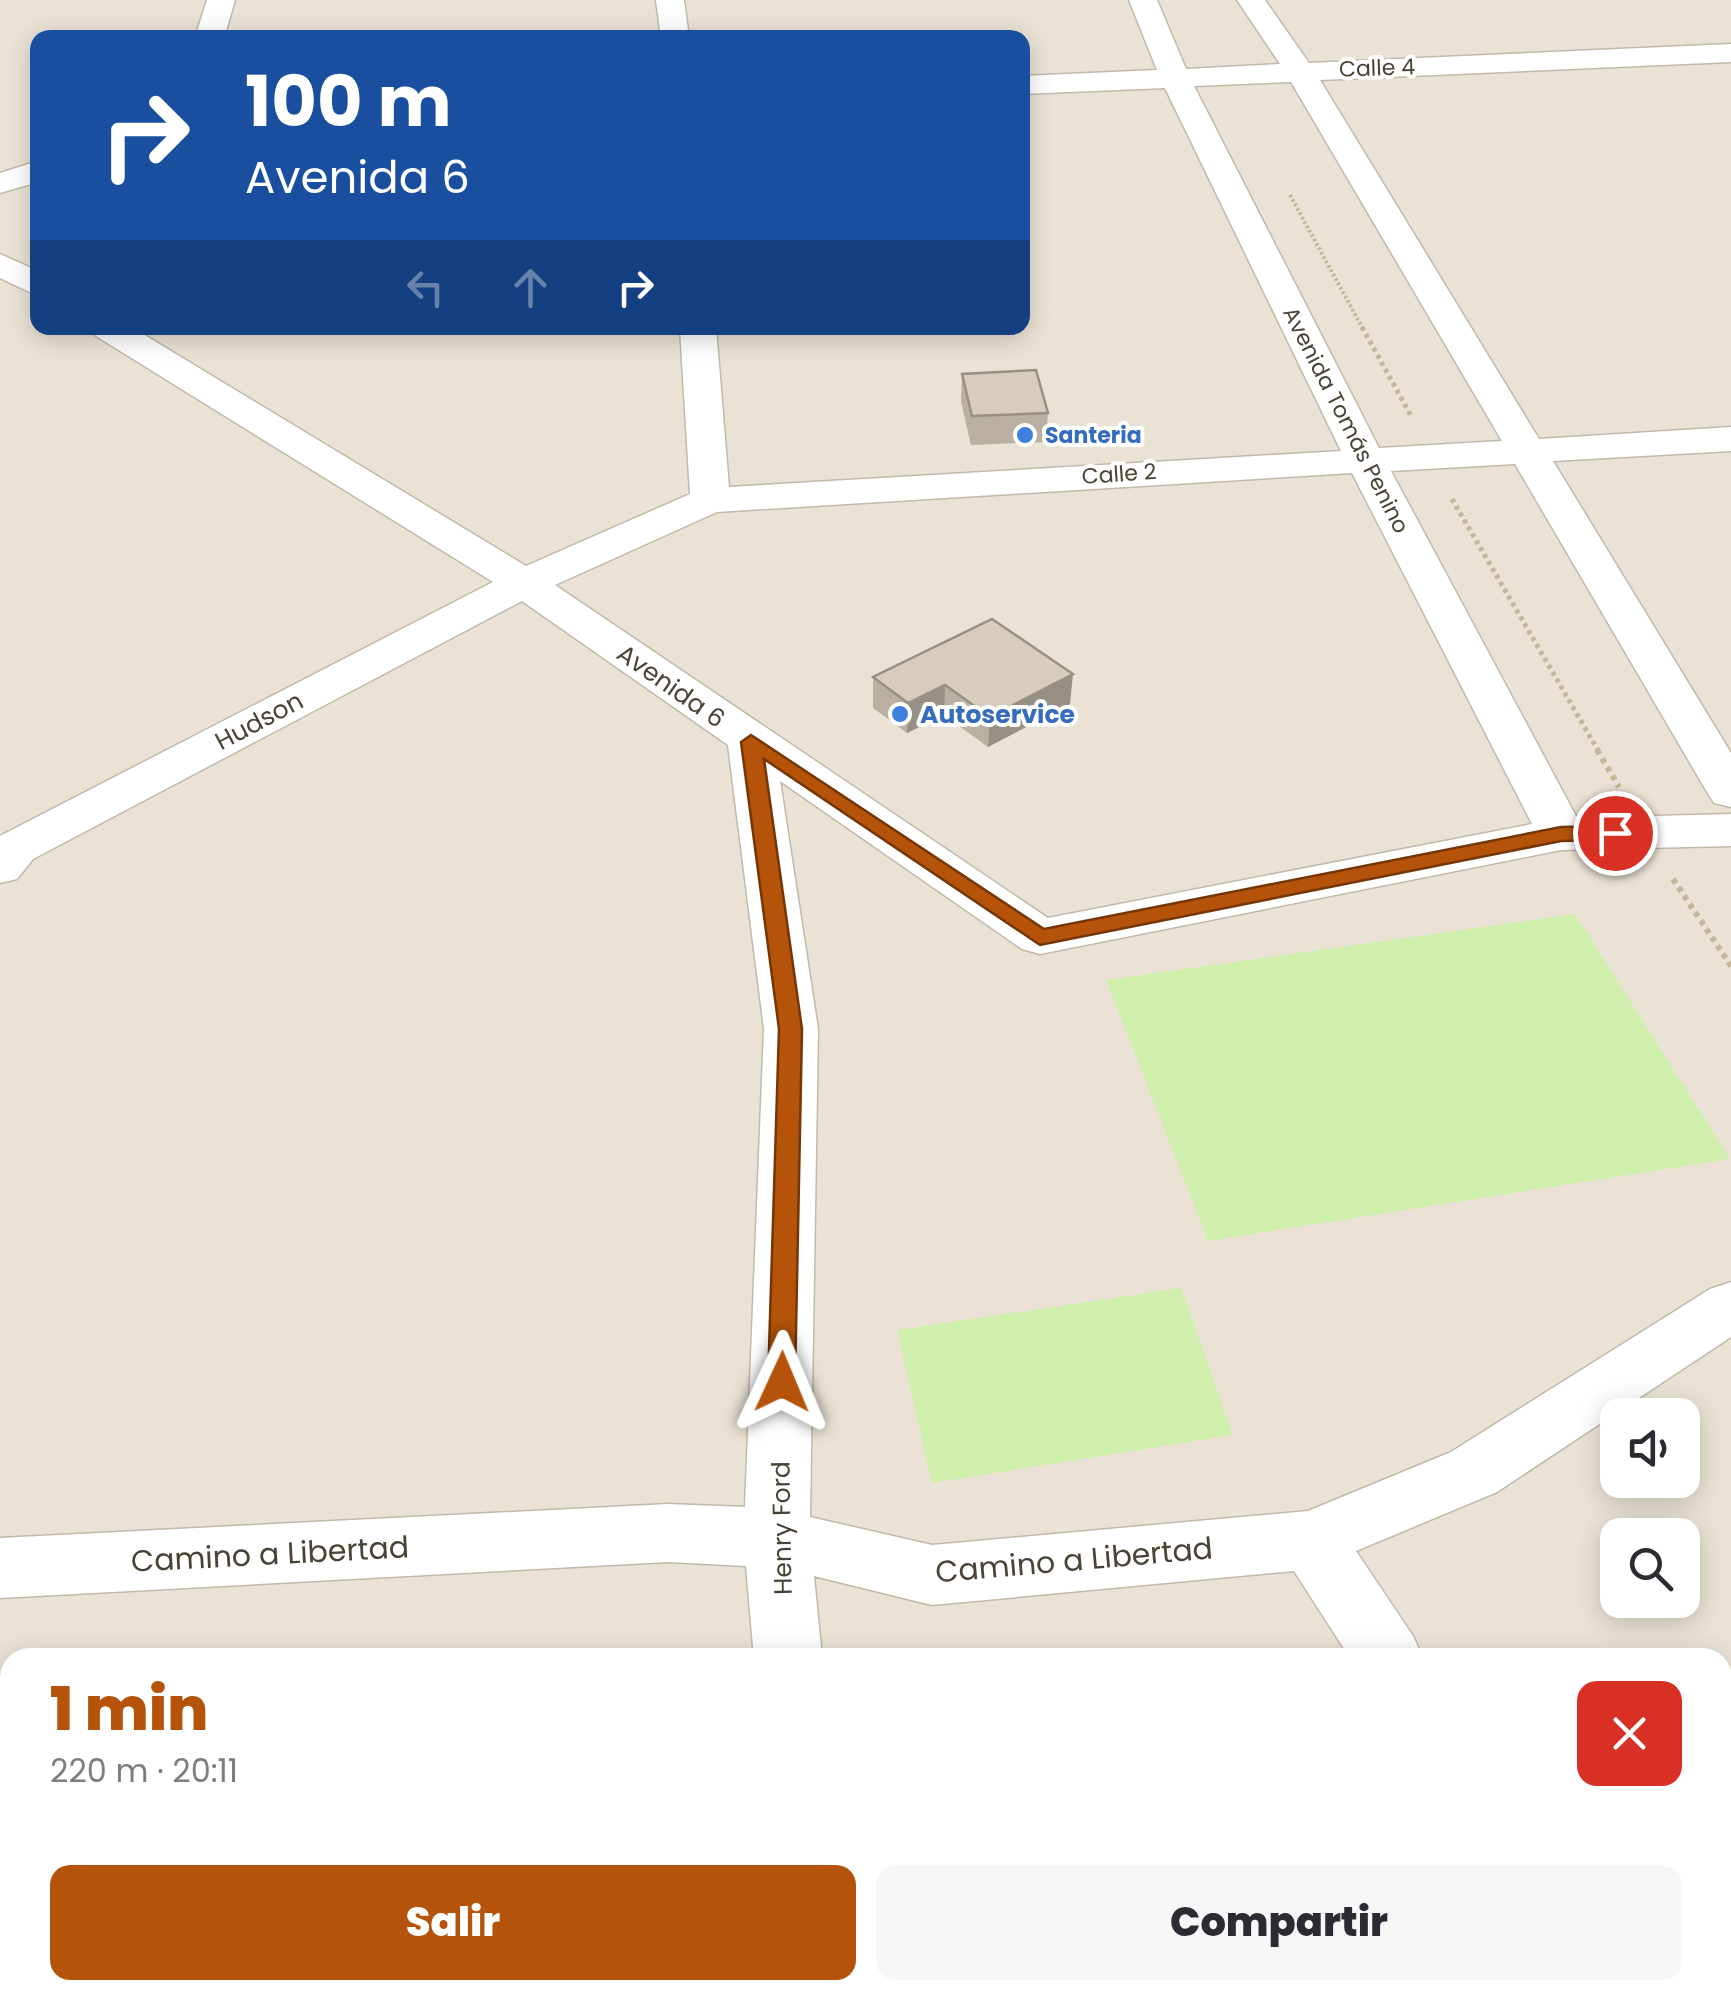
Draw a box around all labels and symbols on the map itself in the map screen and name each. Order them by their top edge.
street label: Calle 4 [1338,51,1416,85]
street label: Avenida Tomás Penino [1275,301,1417,539]
place label: Santeria [1045,420,1142,451]
marker: Santeria [1014,424,1036,446]
street label: Calle 2 [1081,456,1157,492]
street label: Avenida 6 [610,636,732,736]
street label: Hudson [209,683,309,759]
place label: Autoservice [920,697,1075,732]
marker: Autoservice [889,703,911,725]
pin [1573,791,1658,876]
position arrow [730,1330,834,1434]
street label: Henry Ford [763,1461,801,1595]
street label: Camino a Libertad [130,1525,410,1583]
street label: Camino a Libertad [933,1526,1215,1594]

